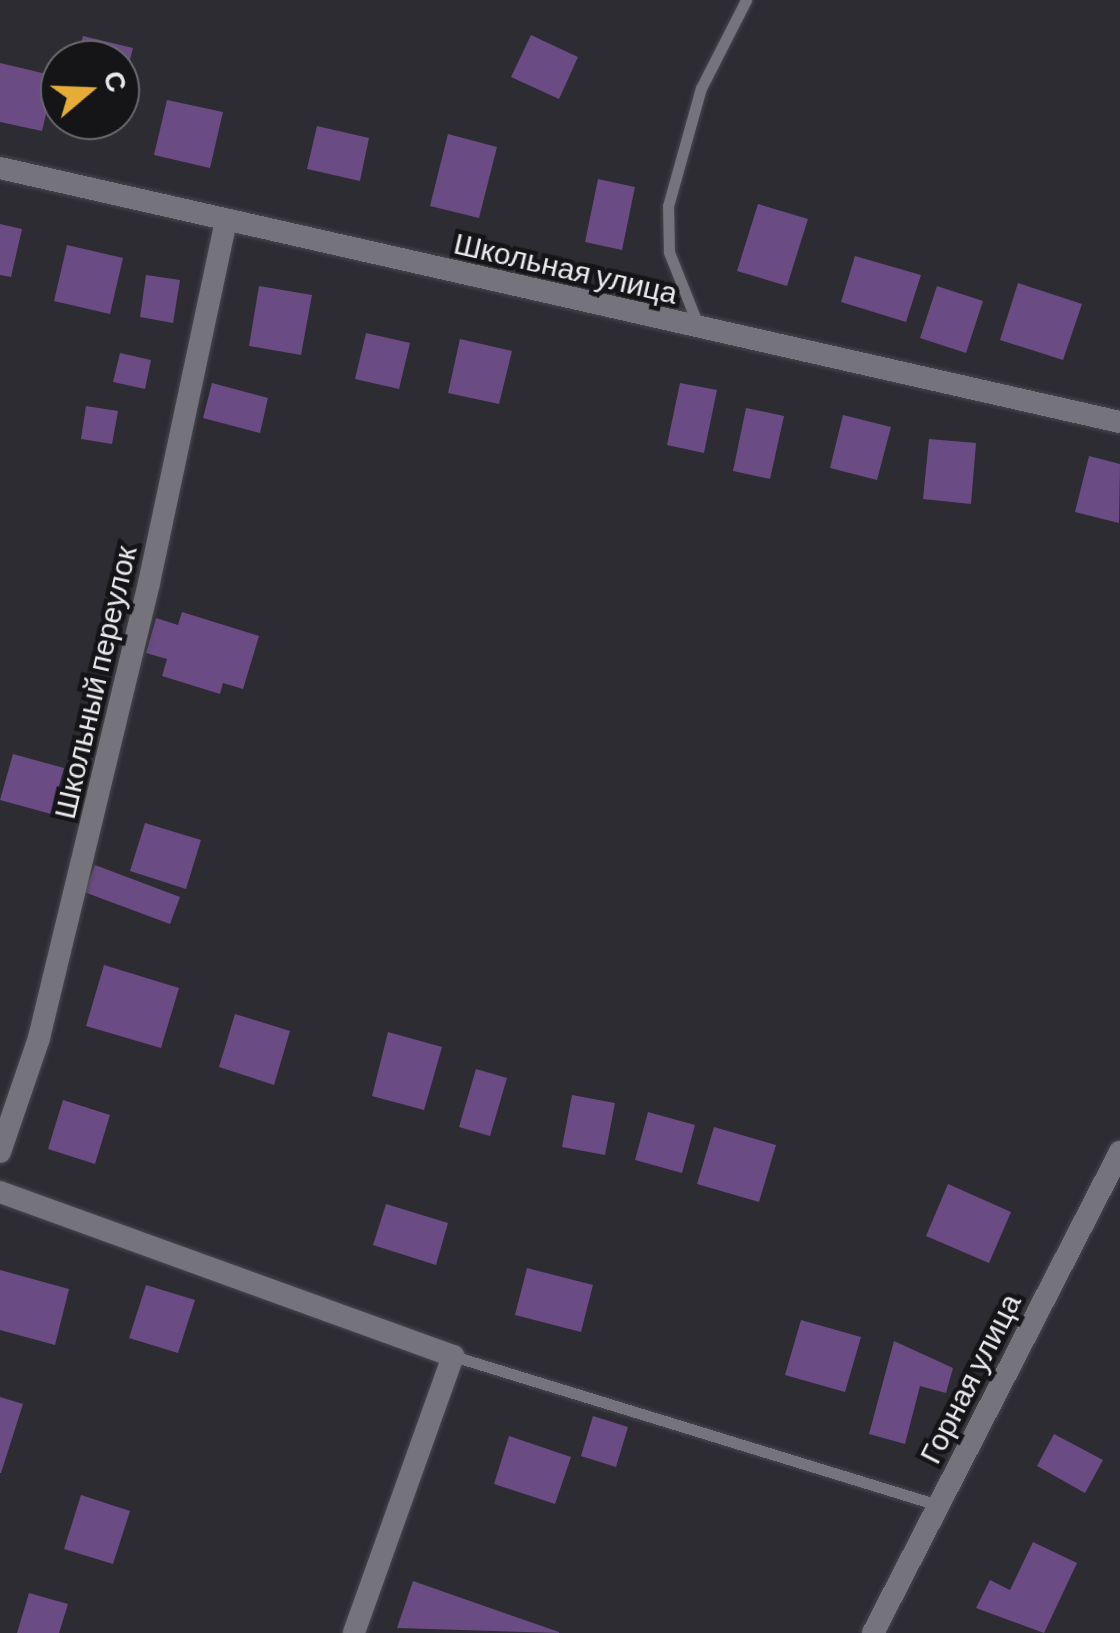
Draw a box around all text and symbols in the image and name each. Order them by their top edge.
north arrow [40,40,140,140]
text: С [97,66,136,96]
street label: Школьная улица [451,224,681,310]
street label: Школьный переулок [45,542,143,822]
street label: Горная улица [911,1287,1027,1469]

